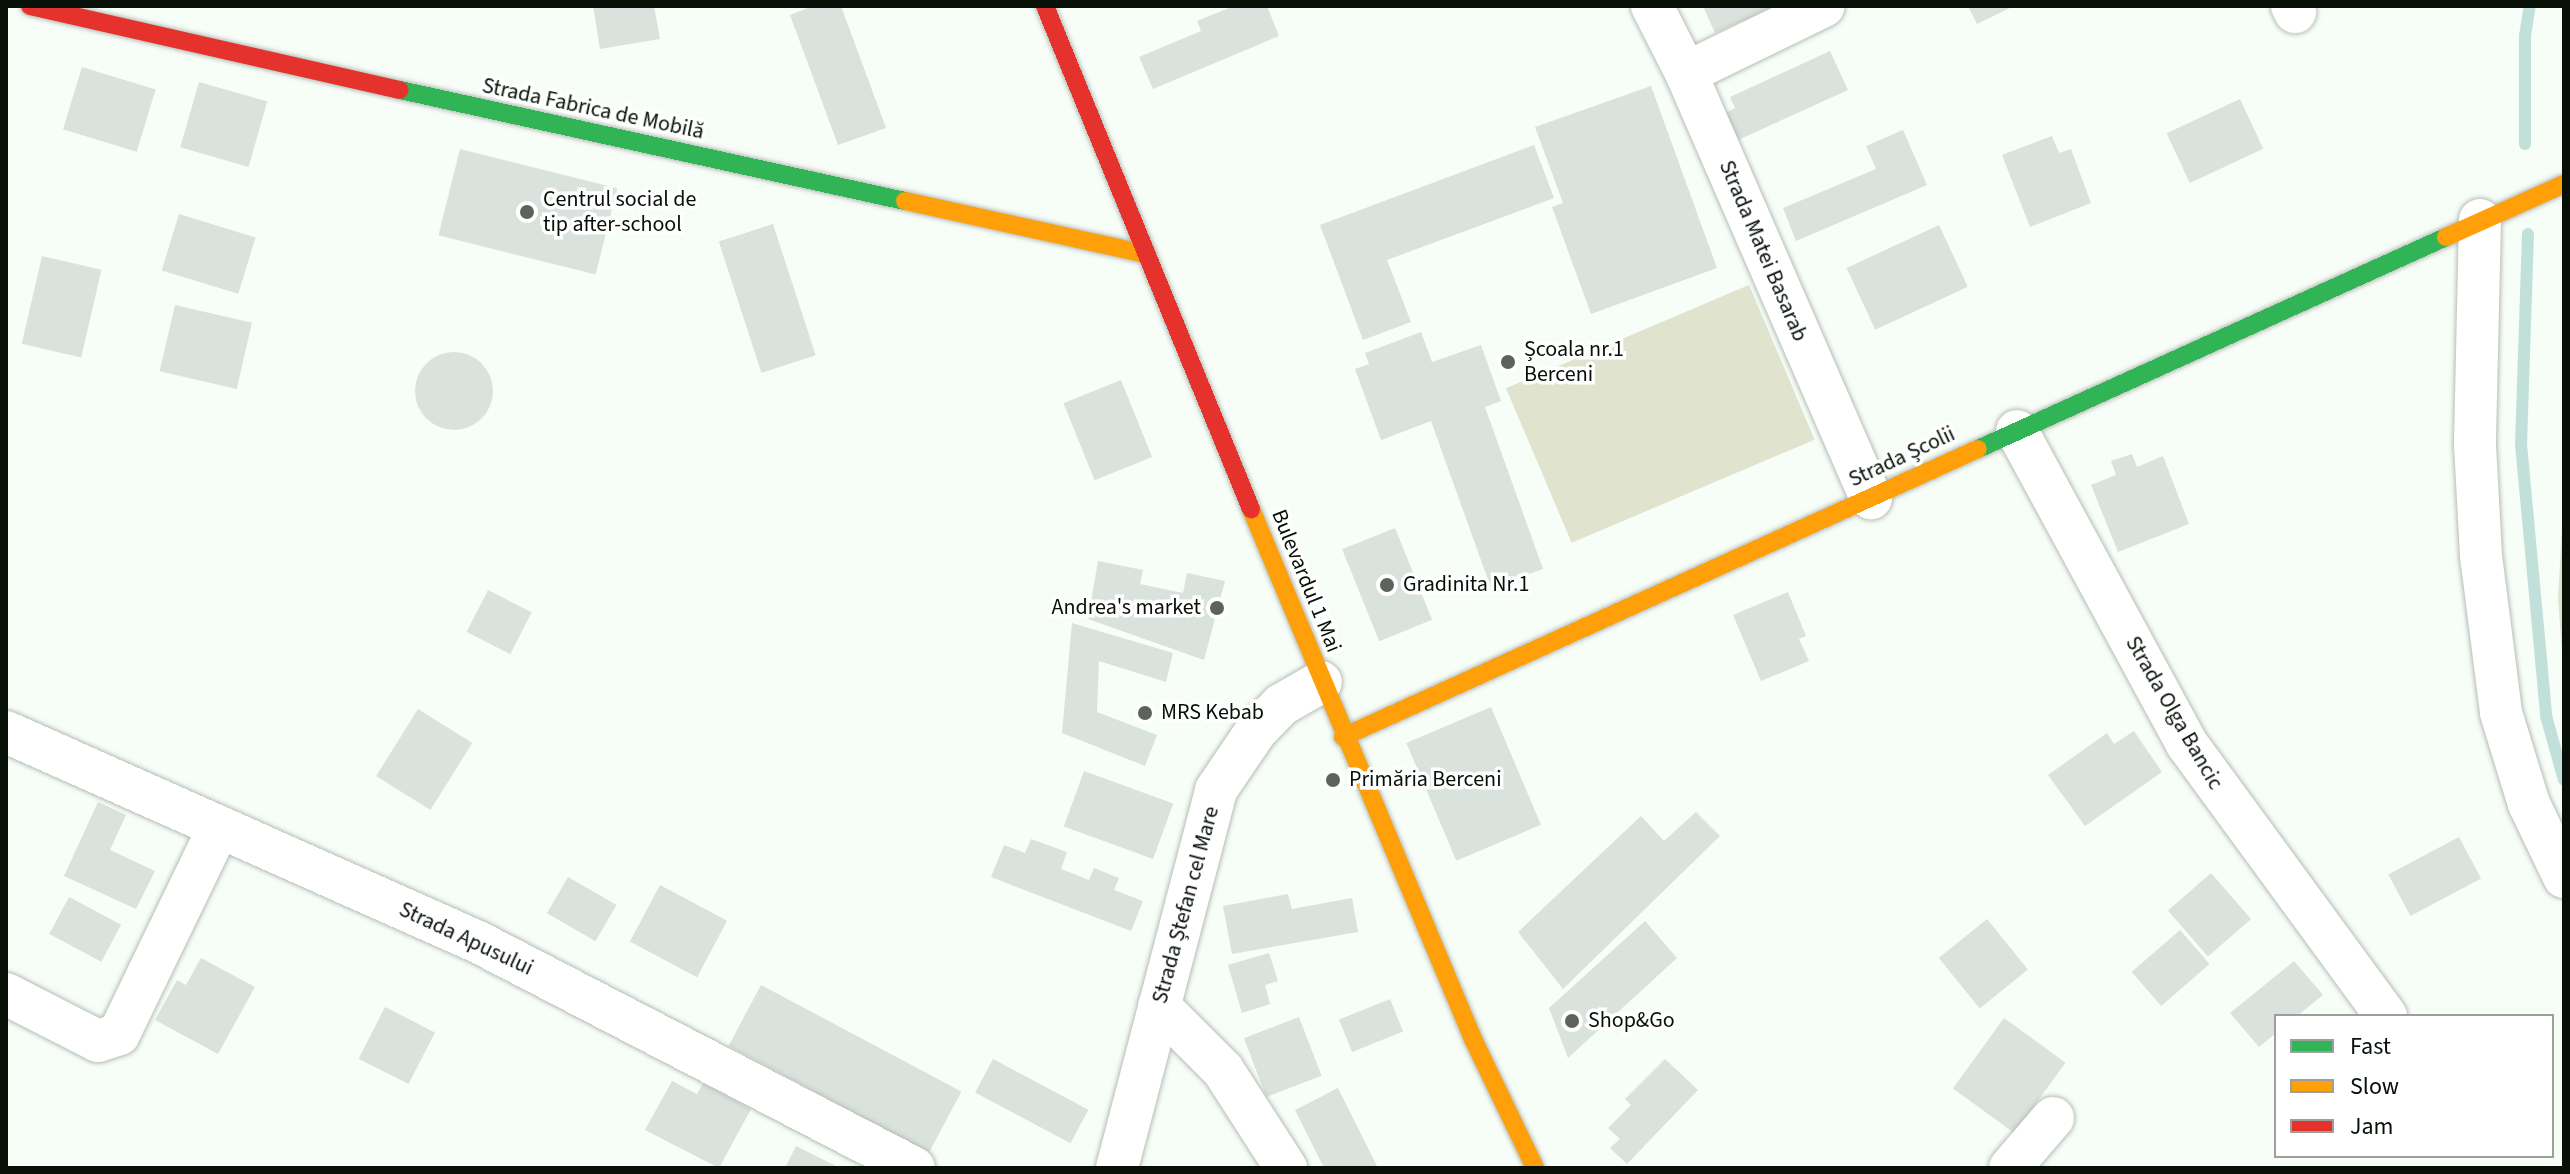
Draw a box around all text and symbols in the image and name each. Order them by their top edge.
street label: Strada Fabrica de Mobilă [480,73,706,145]
street label: Strada Matei Basarab [1713,157,1813,345]
place label: Centrul social de tip after-school [543,186,696,238]
marker: Centrul social de tip after-school [518,203,536,221]
place label: Școala nr.1 Berceni [1524,336,1624,388]
marker: Școala nr.1 Berceni [1499,353,1517,371]
street label: Strada Școlii [1845,421,1959,493]
street label: Bulevardul 1 Mai [1265,506,1347,656]
place label: Gradinita Nr.1 [1403,572,1529,598]
marker: Gradinita Nr.1 [1378,576,1396,594]
place label: Andrea's market [1051,595,1201,621]
marker: Andrea's market [1208,599,1226,617]
street label: Strada Olga Bancic [2119,632,2229,794]
place label: MRS Kebab [1161,700,1264,726]
marker: MRS Kebab [1136,704,1154,722]
place label: Primăria Berceni [1349,767,1502,793]
marker: Primăria Berceni [1324,771,1342,789]
street label: Strada Ștefan cel Mare [1147,803,1225,1007]
street label: Strada Apusului [395,896,537,982]
place label: Shop&Go [1588,1008,1675,1034]
marker: Shop&Go [1563,1012,1581,1030]
legend [2274,1014,2554,1158]
text: Fast [2350,1029,2391,1064]
text: Slow [2350,1069,2399,1104]
text: Jam [2350,1109,2394,1144]

